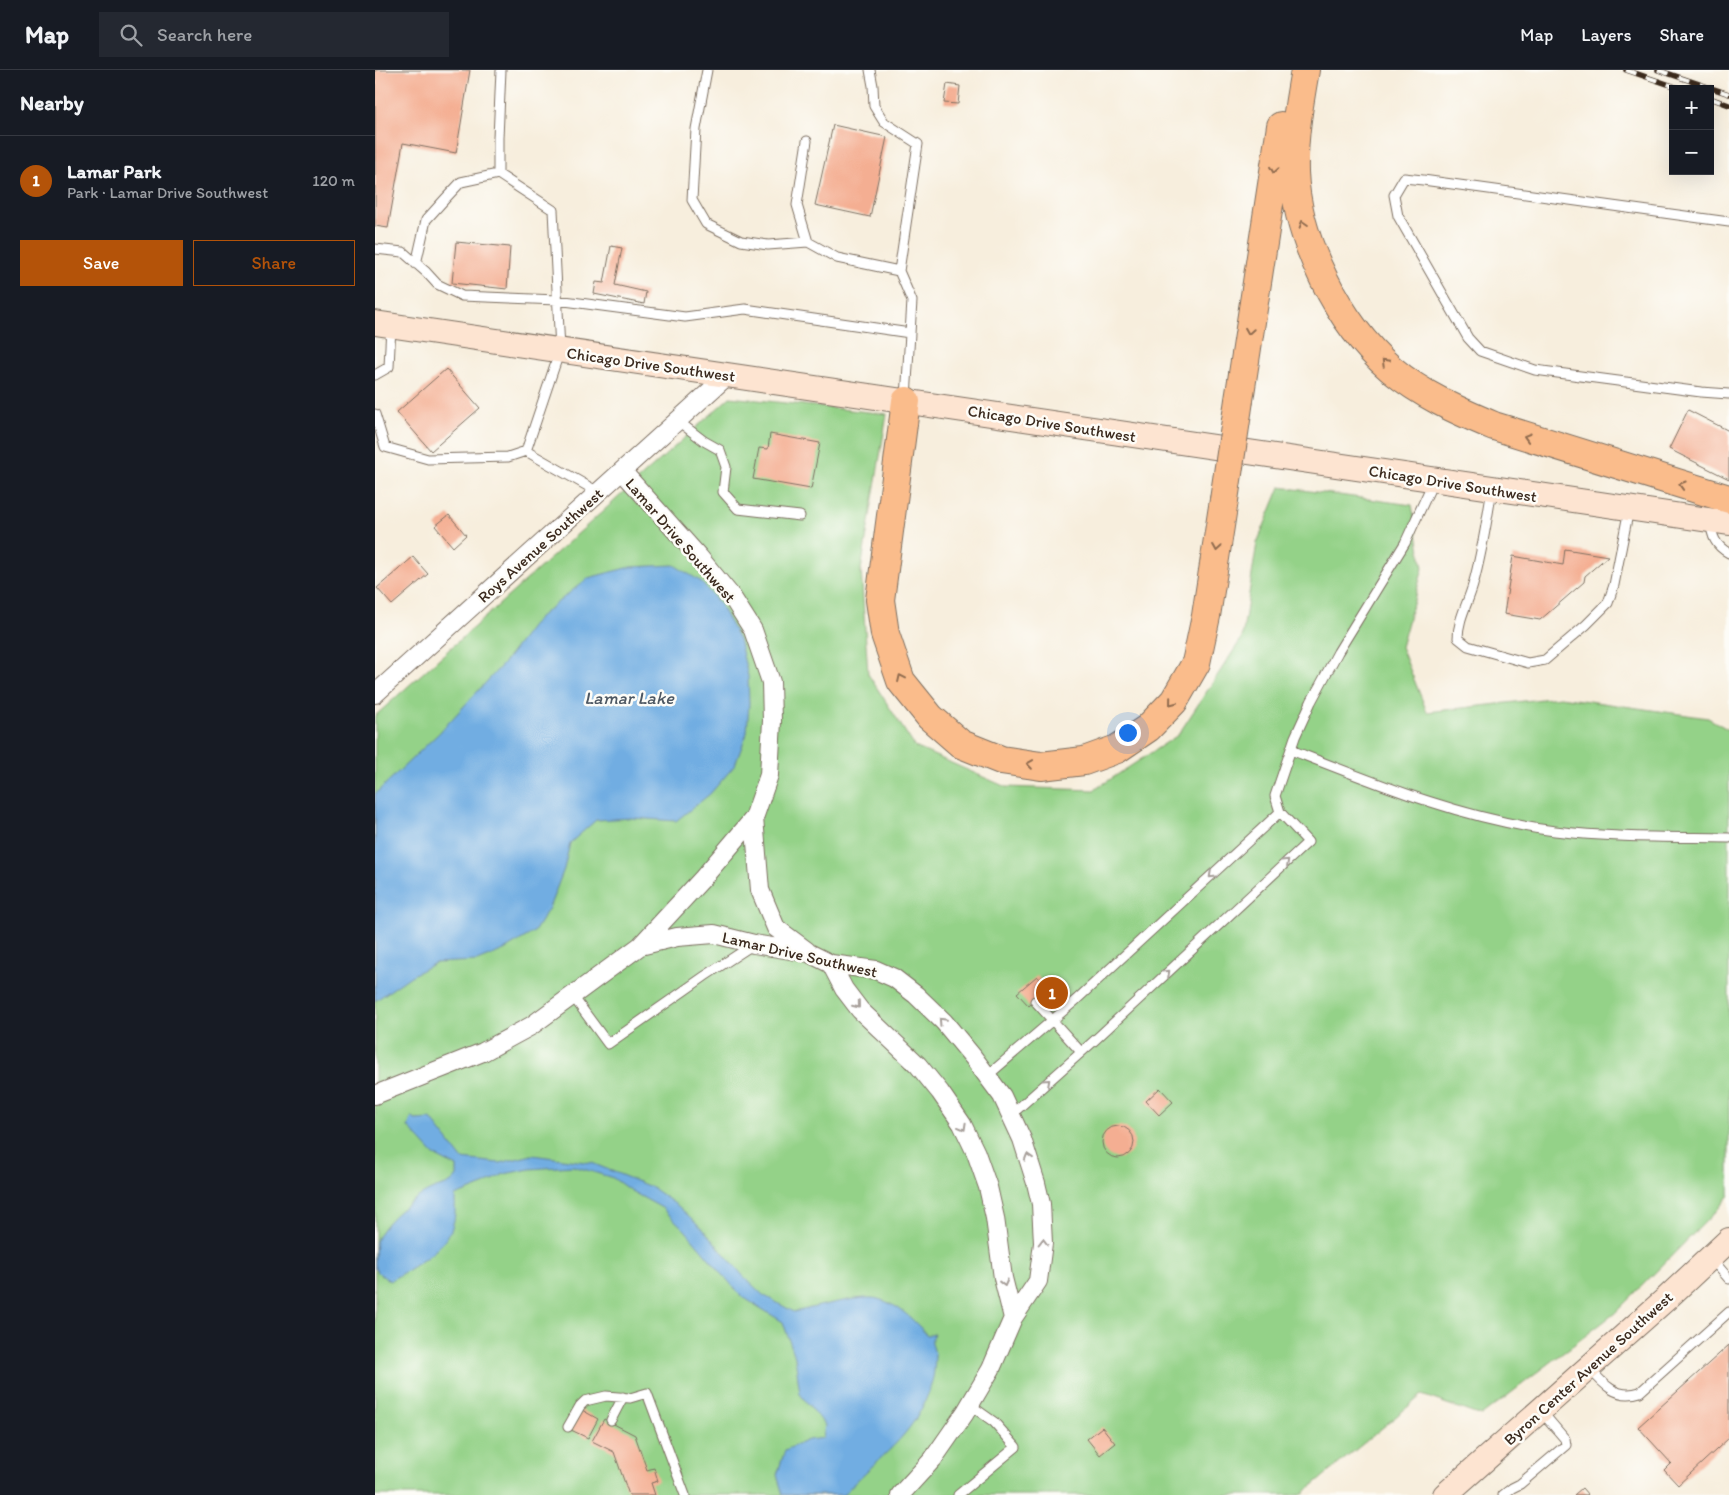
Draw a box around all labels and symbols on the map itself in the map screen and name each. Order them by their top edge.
one-way arrow [1269,166,1279,174]
one-way arrow [1299,220,1309,229]
one-way arrow [1245,326,1255,335]
street label: Chicago Drive Southwest [565,343,736,386]
one-way arrow [1381,359,1390,368]
street label: Chicago Drive Southwest [966,401,1137,446]
one-way arrow [1524,432,1532,442]
street label: Chicago Drive Southwest [1367,461,1538,506]
street label: Lamar Drive Southwest [621,474,740,606]
one-way arrow [1679,481,1687,491]
street label: Roys Avenue Southwest [474,484,607,607]
one-way arrow [1212,544,1222,553]
one-way arrow [897,674,907,683]
water label: Lamar Lake [584,687,675,709]
one-way arrow [1170,696,1178,705]
your location [1115,720,1141,746]
one-way arrow [1026,759,1034,770]
one-way arrow [1280,859,1289,868]
one-way arrow [1209,869,1218,878]
street label: Lamar Drive Southwest [720,927,879,982]
one-way arrow [1162,970,1171,979]
pin: 1 [1036,974,1068,1012]
one-way arrow [851,1000,860,1009]
one-way arrow [939,1018,948,1027]
one-way arrow [1042,1079,1051,1088]
one-way arrow [957,1122,967,1131]
one-way arrow [1024,1153,1034,1162]
one-way arrow [1038,1238,1048,1246]
one-way arrow [998,1279,1009,1288]
street label: Byron Center Avenue Southwest [1500,1287,1677,1449]

